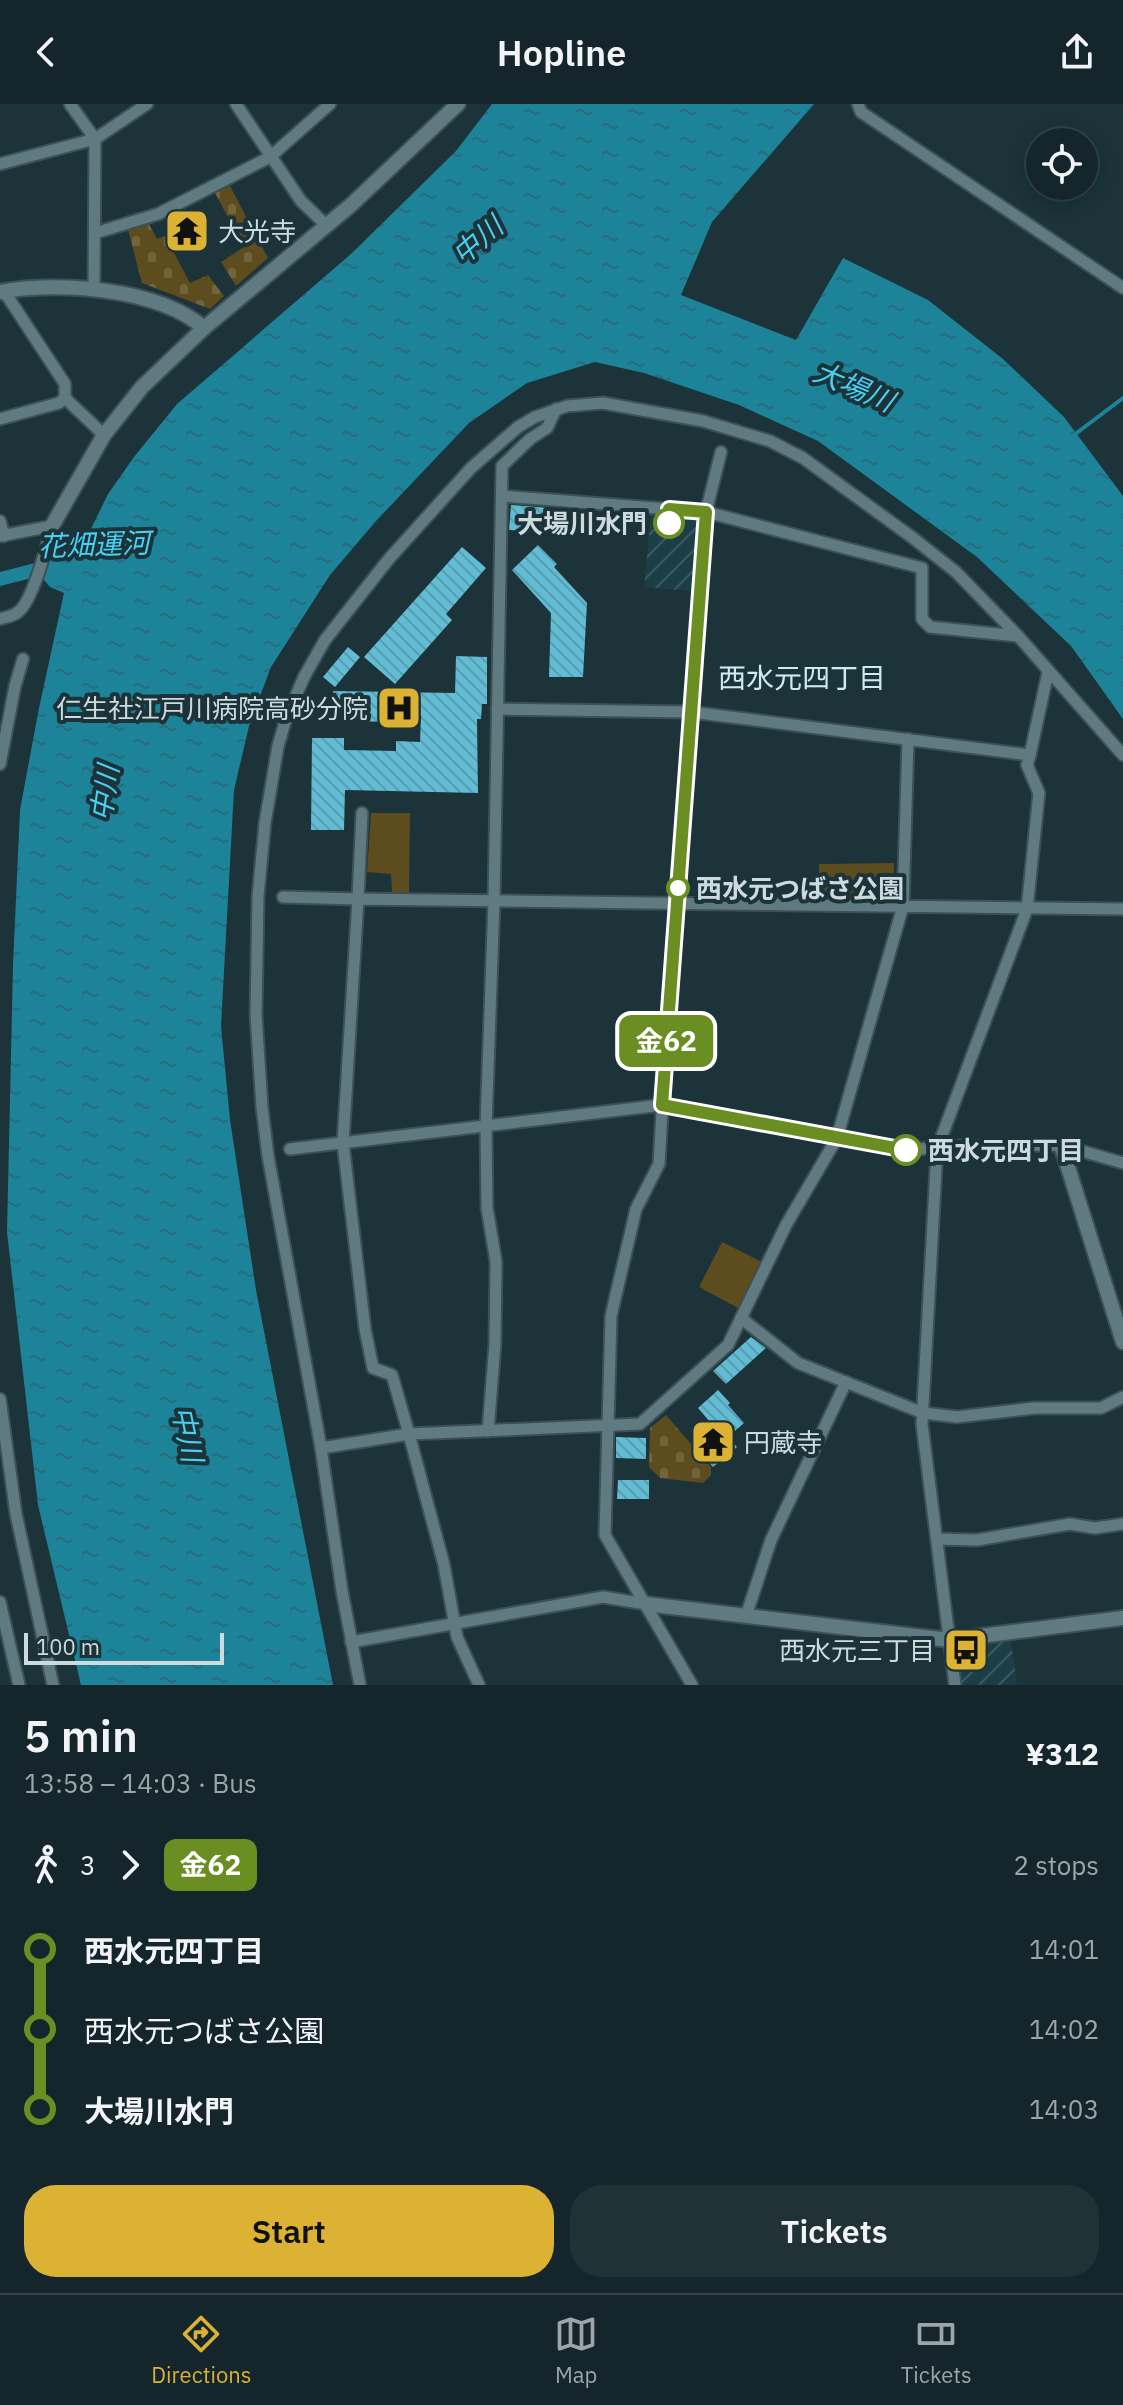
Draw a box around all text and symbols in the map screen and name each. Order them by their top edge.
text: Hopline [497,29,626,76]
icon: back [24,30,68,74]
icon: share [1055,30,1099,74]
map controls [1026,128,1098,200]
button: locate [1026,128,1098,200]
water label: 中川 [444,206,513,272]
temple icon: 大光寺 [163,207,211,255]
place label: 大光寺 [218,214,296,248]
water label: 大場川 [808,353,903,421]
place label: 大場川水門 [517,506,647,540]
marker: 大場川水門 [654,508,684,538]
water label: 花畑運河 [37,523,156,564]
district label: 西水元四丁目 [718,659,886,696]
hospital icon: 仁生社江戸川病院高砂分院 [375,684,423,732]
place label: 仁生社江戸川病院高砂分院 [56,691,368,725]
water label: 中川 [82,760,127,823]
place label: 西水元つばさ公園 [696,871,904,905]
marker: 西水元つばさ公園 [667,877,689,899]
line badge: 金62 [620,1015,712,1067]
text: 金62 [635,1022,697,1059]
place label: 西水元四丁目 [928,1133,1084,1167]
marker: 西水元四丁目 [891,1135,921,1165]
water label: 中川 [164,1403,213,1468]
temple icon: 円蔵寺 [689,1418,737,1466]
place label: 円蔵寺 [744,1425,822,1459]
bus stop icon: 西水元三丁目 [942,1626,990,1674]
scale bar [24,1629,224,1665]
text: 100 m [36,1632,100,1661]
place label: 西水元三丁目 [779,1633,935,1667]
text: 5 min [24,1707,138,1764]
text: ¥312 [1026,1734,1099,1773]
text: 13:58 – 14:03 · Bus [24,1766,257,1800]
icon: walk [24,1843,68,1887]
icon: forward [108,1843,152,1887]
text: 金62 [180,1846,241,1883]
text: 3 [80,1848,96,1882]
text: 2 stops [1013,1848,1099,1882]
text: 西水元四丁目 [84,1931,264,1970]
text: 14:01 [1029,1932,1099,1966]
text: 西水元つばさ公園 [84,2011,324,2050]
text: 14:02 [1029,2012,1099,2046]
text: 大場川水門 [84,2091,234,2130]
text: 14:03 [1029,2092,1099,2126]
button: Start [24,2185,554,2277]
button: Tickets [570,2185,1099,2277]
tab: Directions [151,2312,251,2389]
tab: Map [554,2312,598,2389]
tab: Tickets [901,2312,972,2389]

